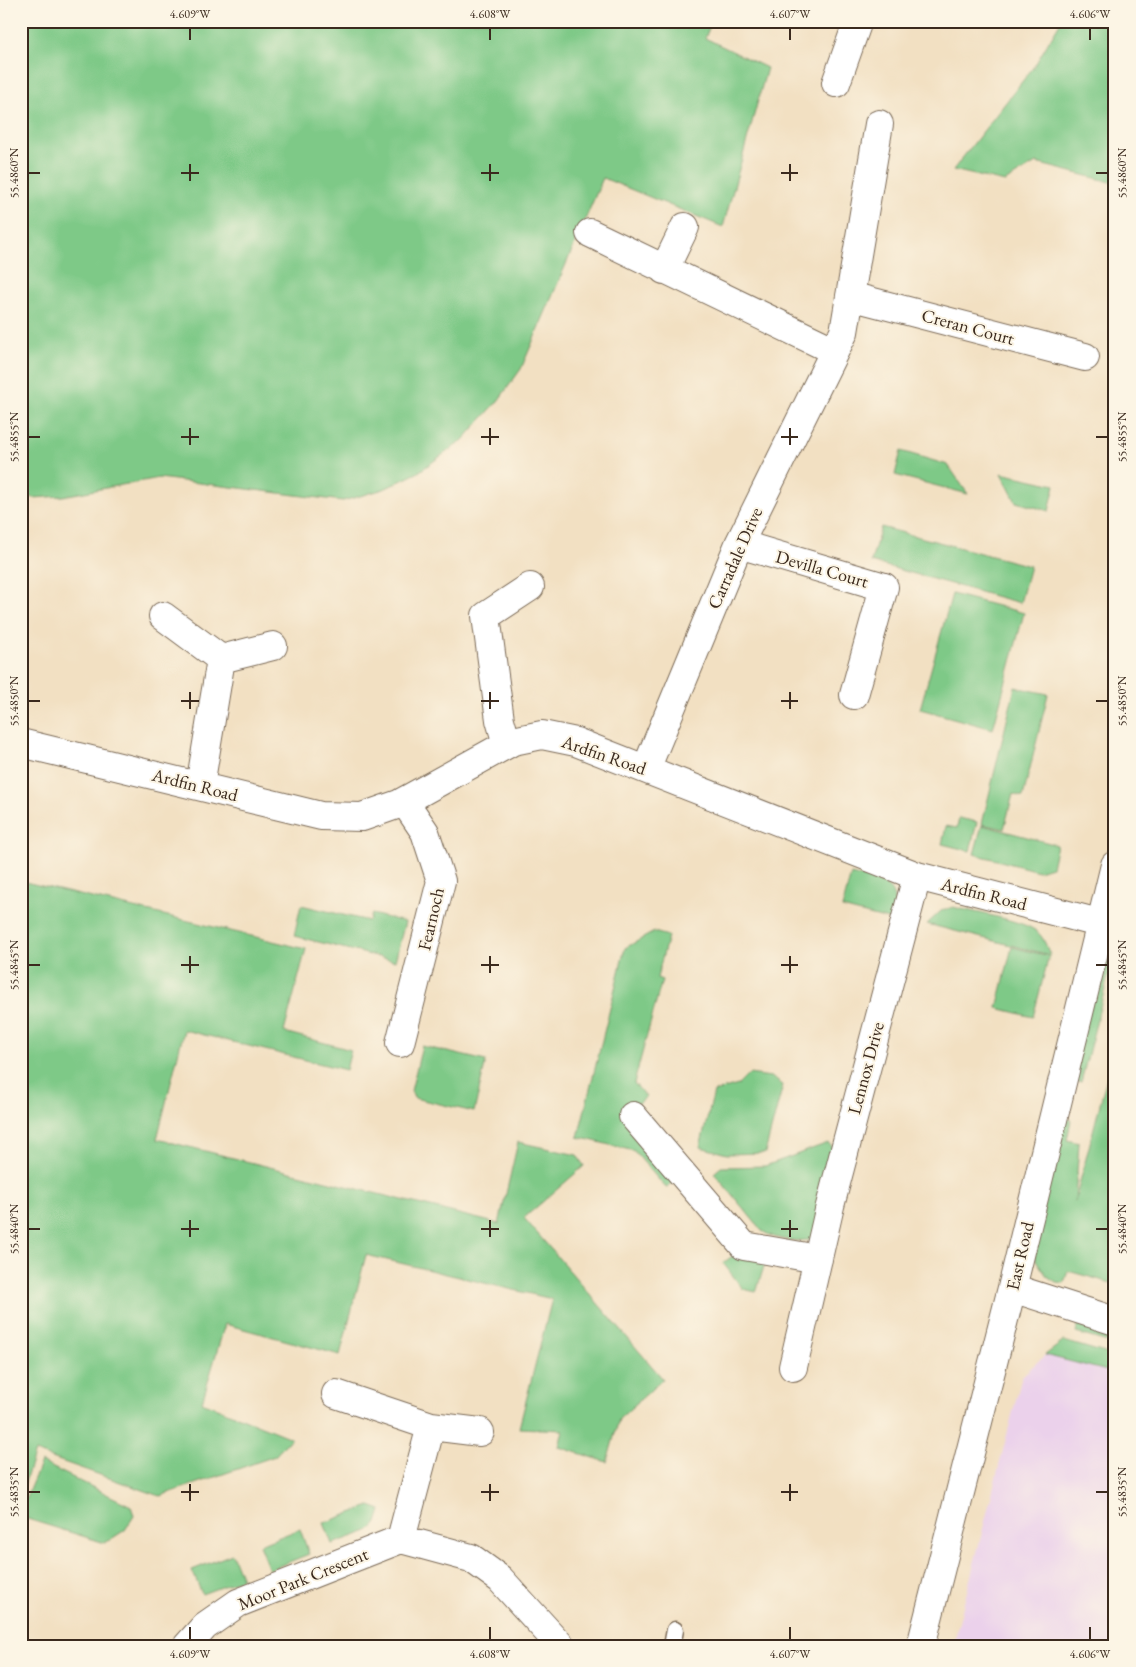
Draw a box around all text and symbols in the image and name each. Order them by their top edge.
text: 4.609°W [170,6,211,22]
text: 4.608°W [470,6,511,22]
text: 4.607°W [770,6,811,22]
text: 4.606°W [1070,6,1111,22]
text: 55.4860°N [6,147,22,198]
text: 55.4860°N [1114,147,1130,198]
street label: Creran Court [919,303,1017,350]
text: 55.4855°N [6,411,22,462]
text: 55.4855°N [1114,411,1130,462]
street label: Carradale Drive [702,503,767,612]
street label: Devilla Court [773,544,871,593]
text: 55.4850°N [6,675,22,726]
text: 55.4850°N [1114,675,1130,726]
street label: Ardfin Road [558,729,650,780]
street label: Ardfin Road [149,763,241,806]
street label: Ardfin Road [938,872,1030,915]
street label: Fearnoch [412,885,449,953]
text: 55.4845°N [6,939,22,990]
text: 55.4845°N [1114,939,1130,990]
street label: Lennox Drive [842,1019,889,1117]
text: 55.4840°N [6,1203,22,1254]
text: 55.4840°N [1114,1203,1130,1254]
street label: East Road [1000,1219,1039,1292]
text: 55.4835°N [6,1466,22,1517]
text: 55.4835°N [1114,1466,1130,1517]
street label: Moor Park Crescent [234,1542,372,1615]
text: 4.609°W [170,1646,211,1662]
text: 4.608°W [470,1646,511,1662]
text: 4.607°W [770,1646,811,1662]
text: 4.606°W [1070,1646,1111,1662]

